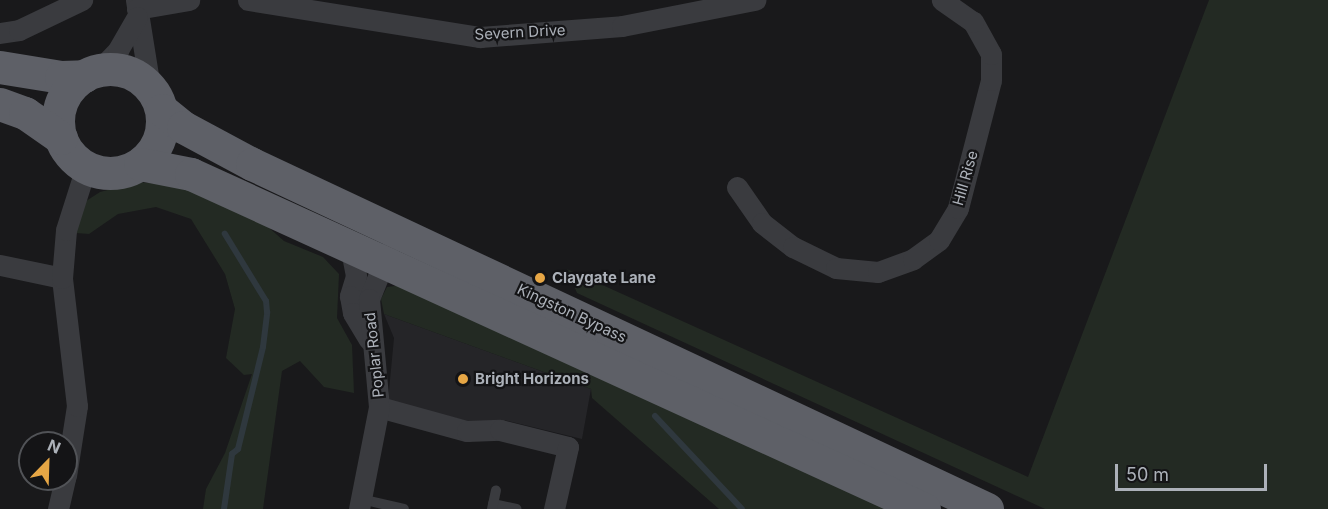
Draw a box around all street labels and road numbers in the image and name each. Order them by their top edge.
street label: Severn Drive [474,21,566,43]
street label: Hill Rise [949,149,981,207]
street label: Kingston Bypass [514,280,630,346]
street label: Poplar Road [361,311,387,399]

